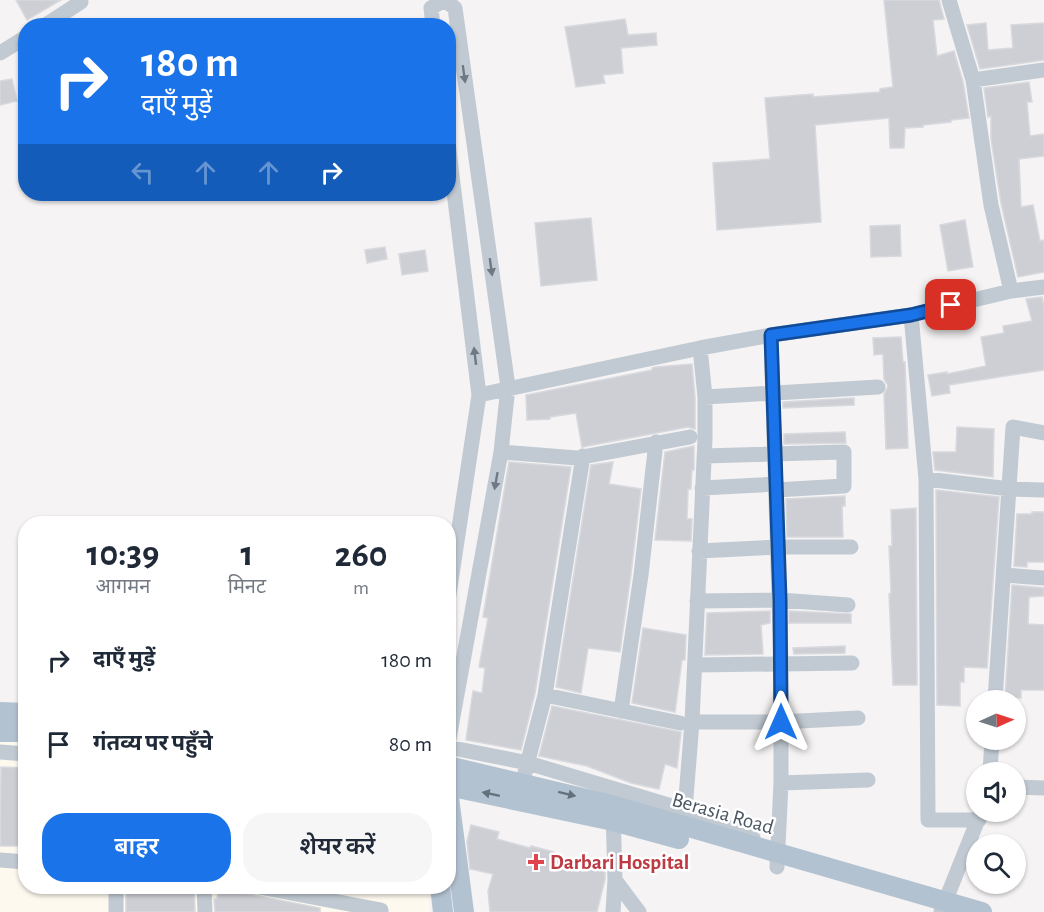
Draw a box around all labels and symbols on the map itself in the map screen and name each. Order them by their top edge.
one-way arrow [460,65,469,84]
one-way arrow [487,258,496,277]
pin [925,279,976,330]
one-way arrow [470,347,479,366]
one-way arrow [491,472,500,491]
position arrow [749,690,813,754]
north arrow [966,690,1026,750]
one-way arrow [482,789,500,799]
street label: Berasia Road [670,789,776,838]
one-way arrow [557,790,576,800]
place label: Darbari Hospital [550,852,689,873]
marker: Darbari Hospital [527,853,545,871]

